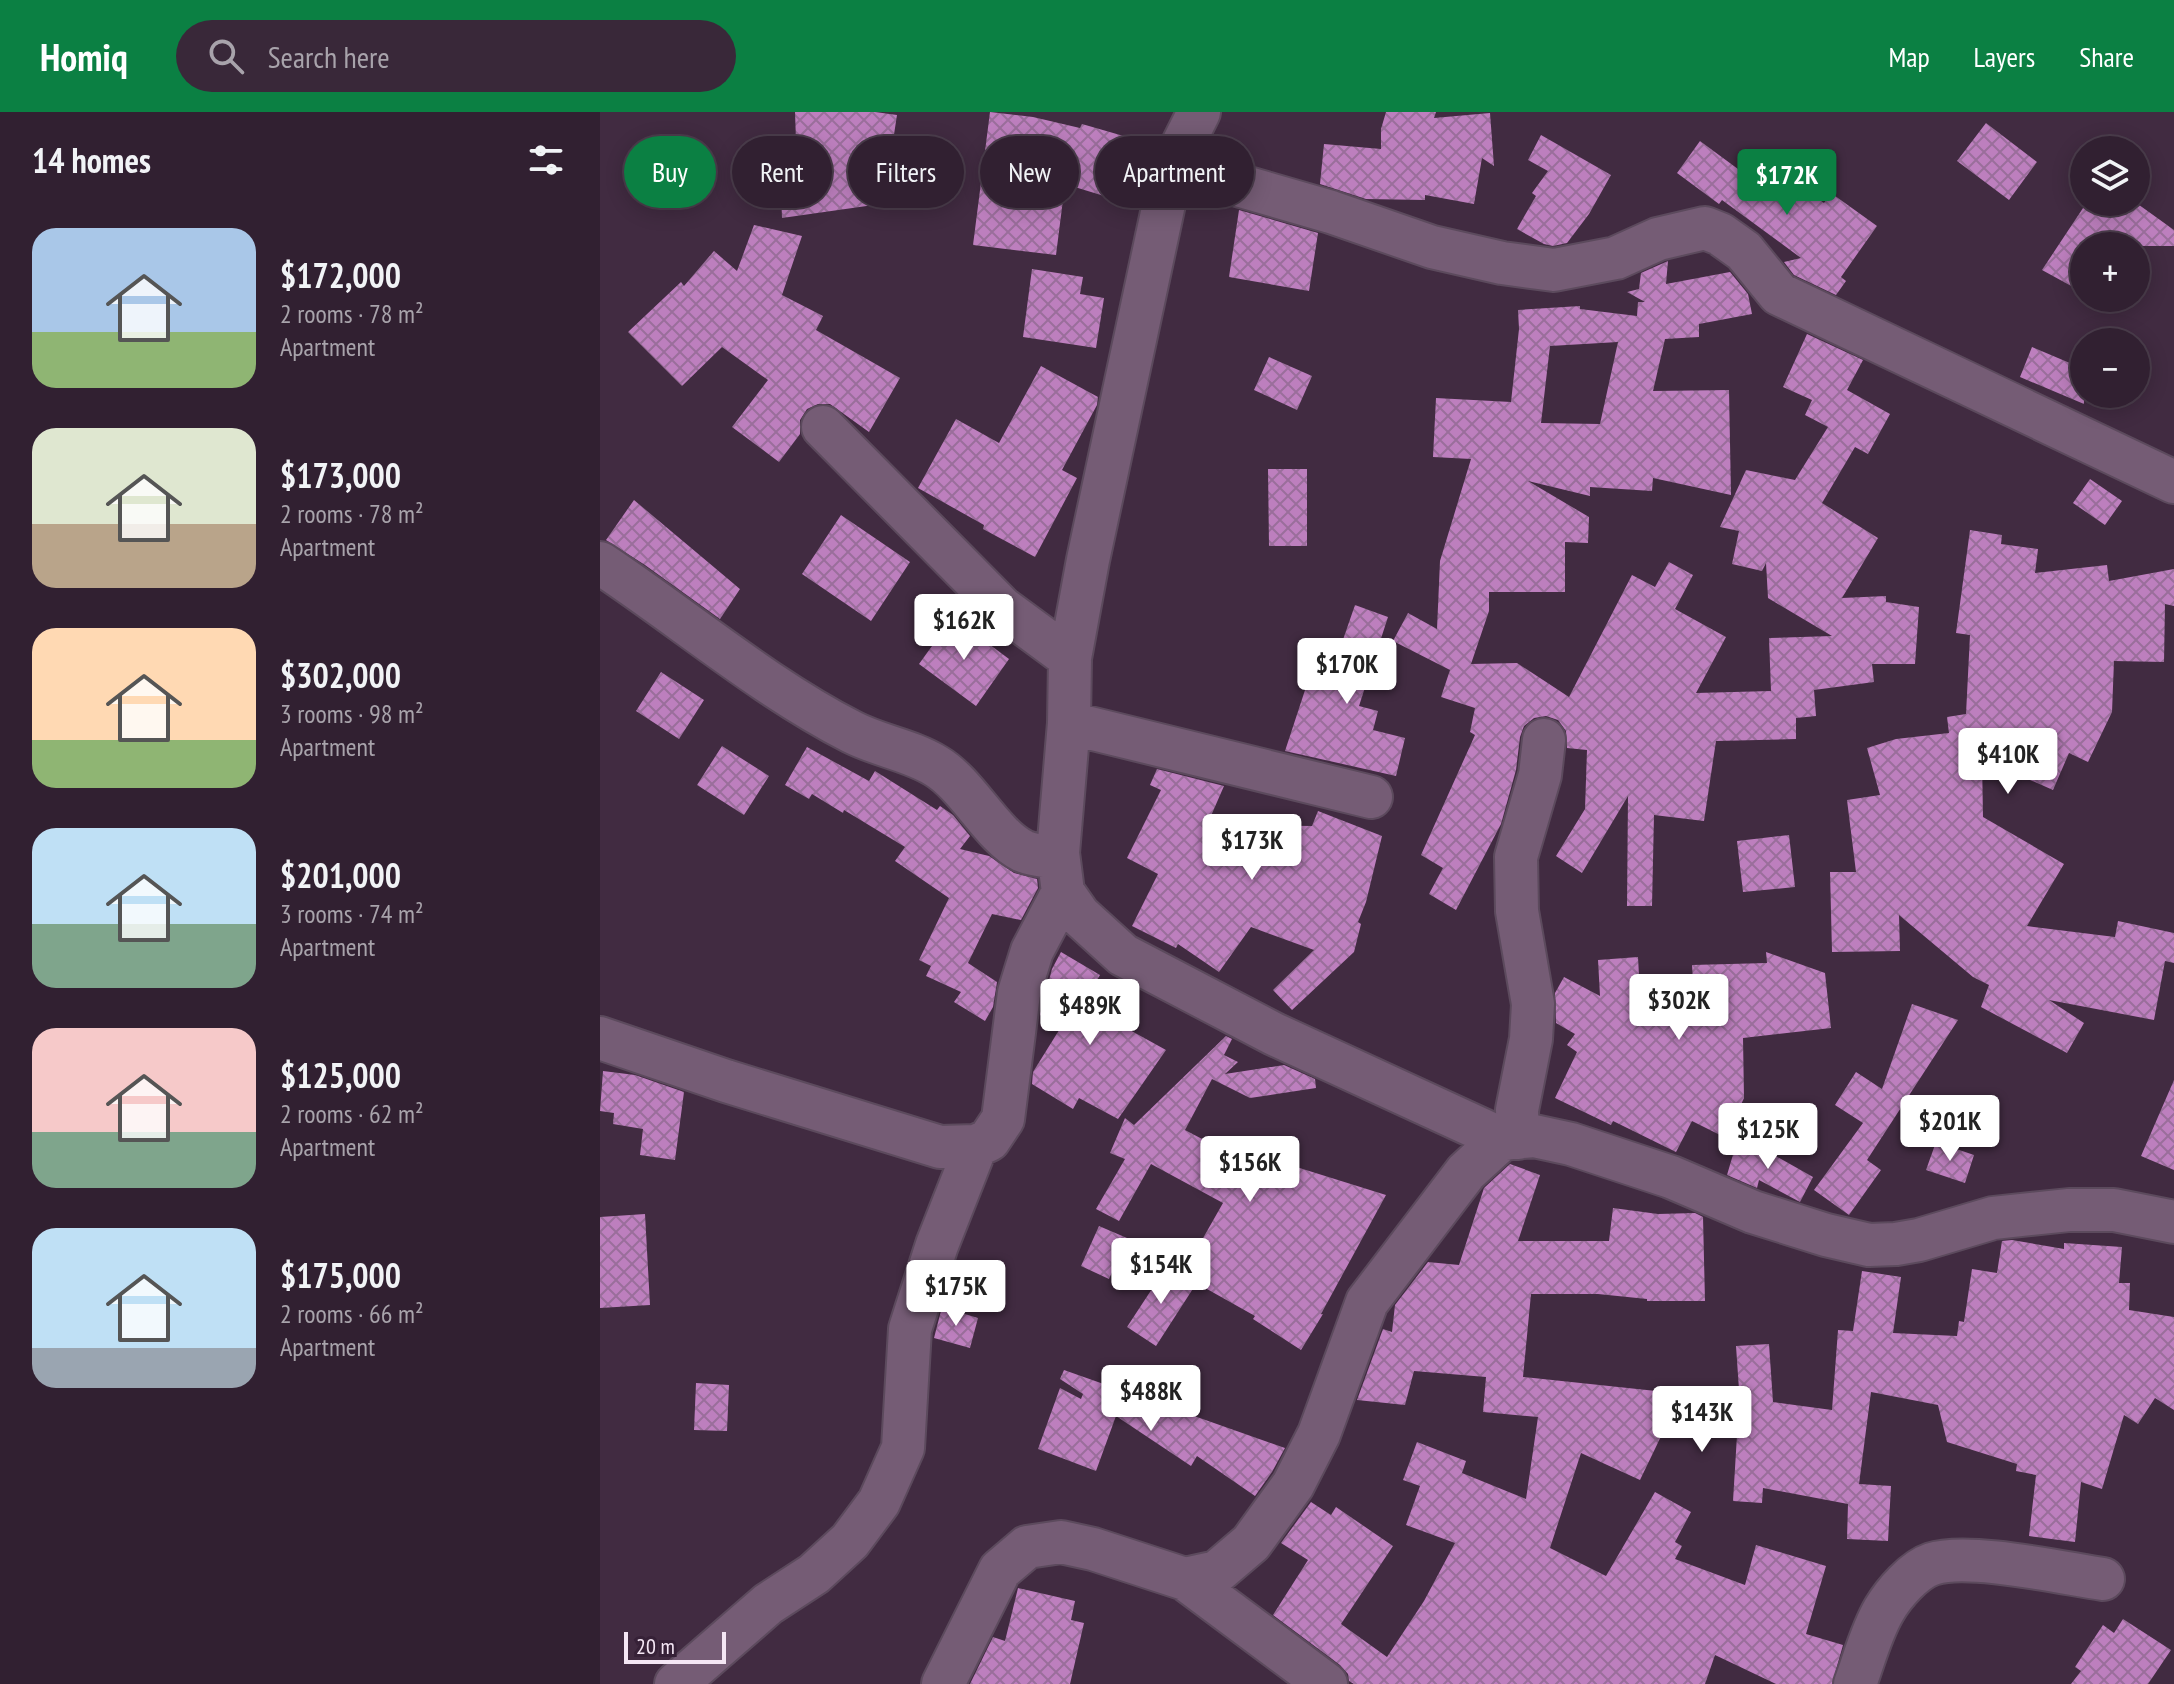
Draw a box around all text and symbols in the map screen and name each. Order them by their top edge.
search box [176,20,736,92]
text: Homiq [40,32,128,81]
icon: search [204,34,248,78]
text: Search here [268,37,390,76]
text: Map [1888,38,1930,75]
text: Layers [1974,38,2035,75]
text: Share [2079,38,2134,75]
chip: Buy [624,136,716,208]
chip: Rent [732,136,832,208]
chip: Filters [848,136,964,208]
chip: New [980,136,1079,208]
chip: Apartment [1095,136,1254,208]
map controls [2070,136,2150,408]
button: layers [2070,136,2150,216]
text: 14 homes [32,138,151,182]
icon: filters [524,138,568,182]
pin: $172K [1731,149,1843,217]
text: $172K [1755,158,1819,191]
button: + [2070,232,2150,312]
text: $172,000 [280,253,401,297]
icon: home [96,260,192,356]
text: 2 rooms · 78 m² [280,297,424,330]
button: − [2070,328,2150,408]
text: Apartment [280,330,375,363]
text: $173,000 [280,453,401,497]
icon: home [96,460,192,556]
text: 2 rooms · 78 m² [280,497,424,530]
text: Apartment [280,530,375,563]
pin: $162K [908,594,1020,662]
text: $162K [932,603,996,636]
pin: $170K [1291,638,1403,706]
text: $170K [1315,647,1379,680]
text: $302,000 [280,653,401,697]
icon: home [96,660,192,756]
text: 3 rooms · 98 m² [280,697,424,730]
pin: $410K [1952,728,2064,796]
text: Apartment [280,730,375,763]
text: $410K [1976,737,2040,770]
pin: $173K [1196,814,1308,882]
text: $173K [1220,823,1284,856]
text: $201,000 [280,853,401,897]
icon: home [96,860,192,956]
text: 3 rooms · 74 m² [280,897,424,930]
text: Apartment [280,930,375,963]
pin: $302K [1623,974,1735,1042]
pin: $489K [1034,979,1146,1047]
text: $302K [1647,983,1711,1016]
text: $489K [1058,988,1122,1021]
text: $125,000 [280,1053,401,1097]
icon: home [96,1060,192,1156]
pin: $201K [1894,1095,2006,1163]
text: 2 rooms · 62 m² [280,1097,424,1130]
pin: $125K [1712,1103,1824,1171]
text: $201K [1918,1104,1982,1137]
text: $125K [1736,1112,1800,1145]
text: Apartment [280,1130,375,1163]
pin: $156K [1194,1136,1306,1204]
text: $156K [1218,1145,1282,1178]
pin: $154K [1105,1238,1217,1306]
text: $154K [1129,1247,1193,1280]
text: $175,000 [280,1253,401,1297]
icon: home [96,1260,192,1356]
pin: $175K [900,1260,1012,1328]
text: $175K [924,1269,988,1302]
text: 2 rooms · 66 m² [280,1297,424,1330]
text: Apartment [280,1330,375,1363]
pin: $488K [1095,1365,1207,1433]
text: $488K [1119,1374,1183,1407]
pin: $143K [1646,1386,1758,1454]
text: $143K [1670,1395,1734,1428]
scale bar [624,1628,726,1664]
text: 20 m [636,1632,675,1660]

